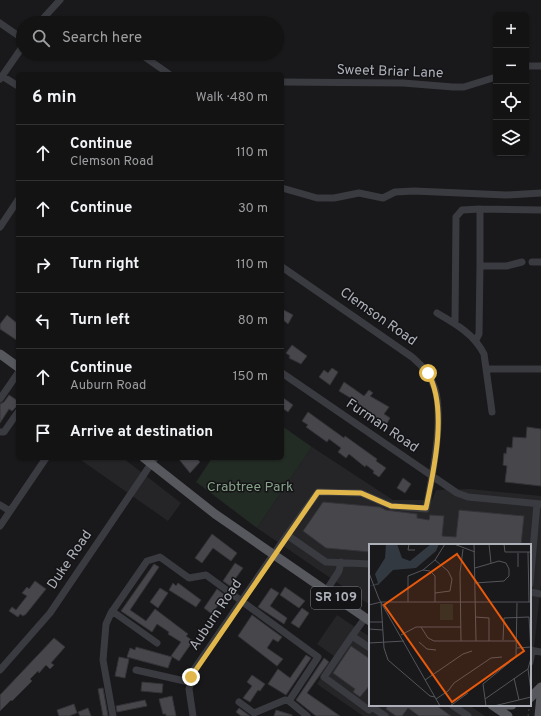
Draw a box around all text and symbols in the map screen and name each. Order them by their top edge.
map controls [493,12,529,156]
button: + [493,12,529,48]
search box [16,16,284,60]
icon: search [30,27,52,49]
text: Search here [62,29,142,48]
button: − [493,48,529,84]
street label: Sweet Briar Lane [336,62,444,82]
button: locate [493,84,529,120]
text: 6 min [32,87,76,109]
text: Walk · 480 m [196,90,268,106]
button: layers [493,120,529,156]
text: Continue [70,135,132,154]
icon: ahead [32,142,54,164]
text: 110 m [236,145,268,161]
text: Clemson Road [70,154,154,170]
icon: ahead [32,198,54,220]
text: Continue [70,199,132,218]
text: 30 m [238,201,268,217]
icon: right [32,254,54,276]
text: Turn right [70,255,139,274]
text: 110 m [236,257,268,273]
street label: Clemson Road [336,284,420,350]
icon: left [32,310,54,332]
text: Turn left [70,311,130,330]
text: 80 m [238,313,268,329]
text: Continue [70,359,132,378]
route start [419,364,437,382]
icon: ahead [32,366,54,388]
text: 150 m [233,369,268,385]
text: Auburn Road [70,378,146,394]
street label: Furman Road [343,396,421,456]
icon: arrive [32,422,54,444]
text: Arrive at destination [70,423,213,442]
park label: Crabtree Park [207,479,293,496]
street label: Duke Road [44,527,96,593]
inset map [369,544,531,706]
street label: Auburn Road [186,576,246,654]
road number: SR 109 [311,587,361,609]
route end [182,668,200,686]

